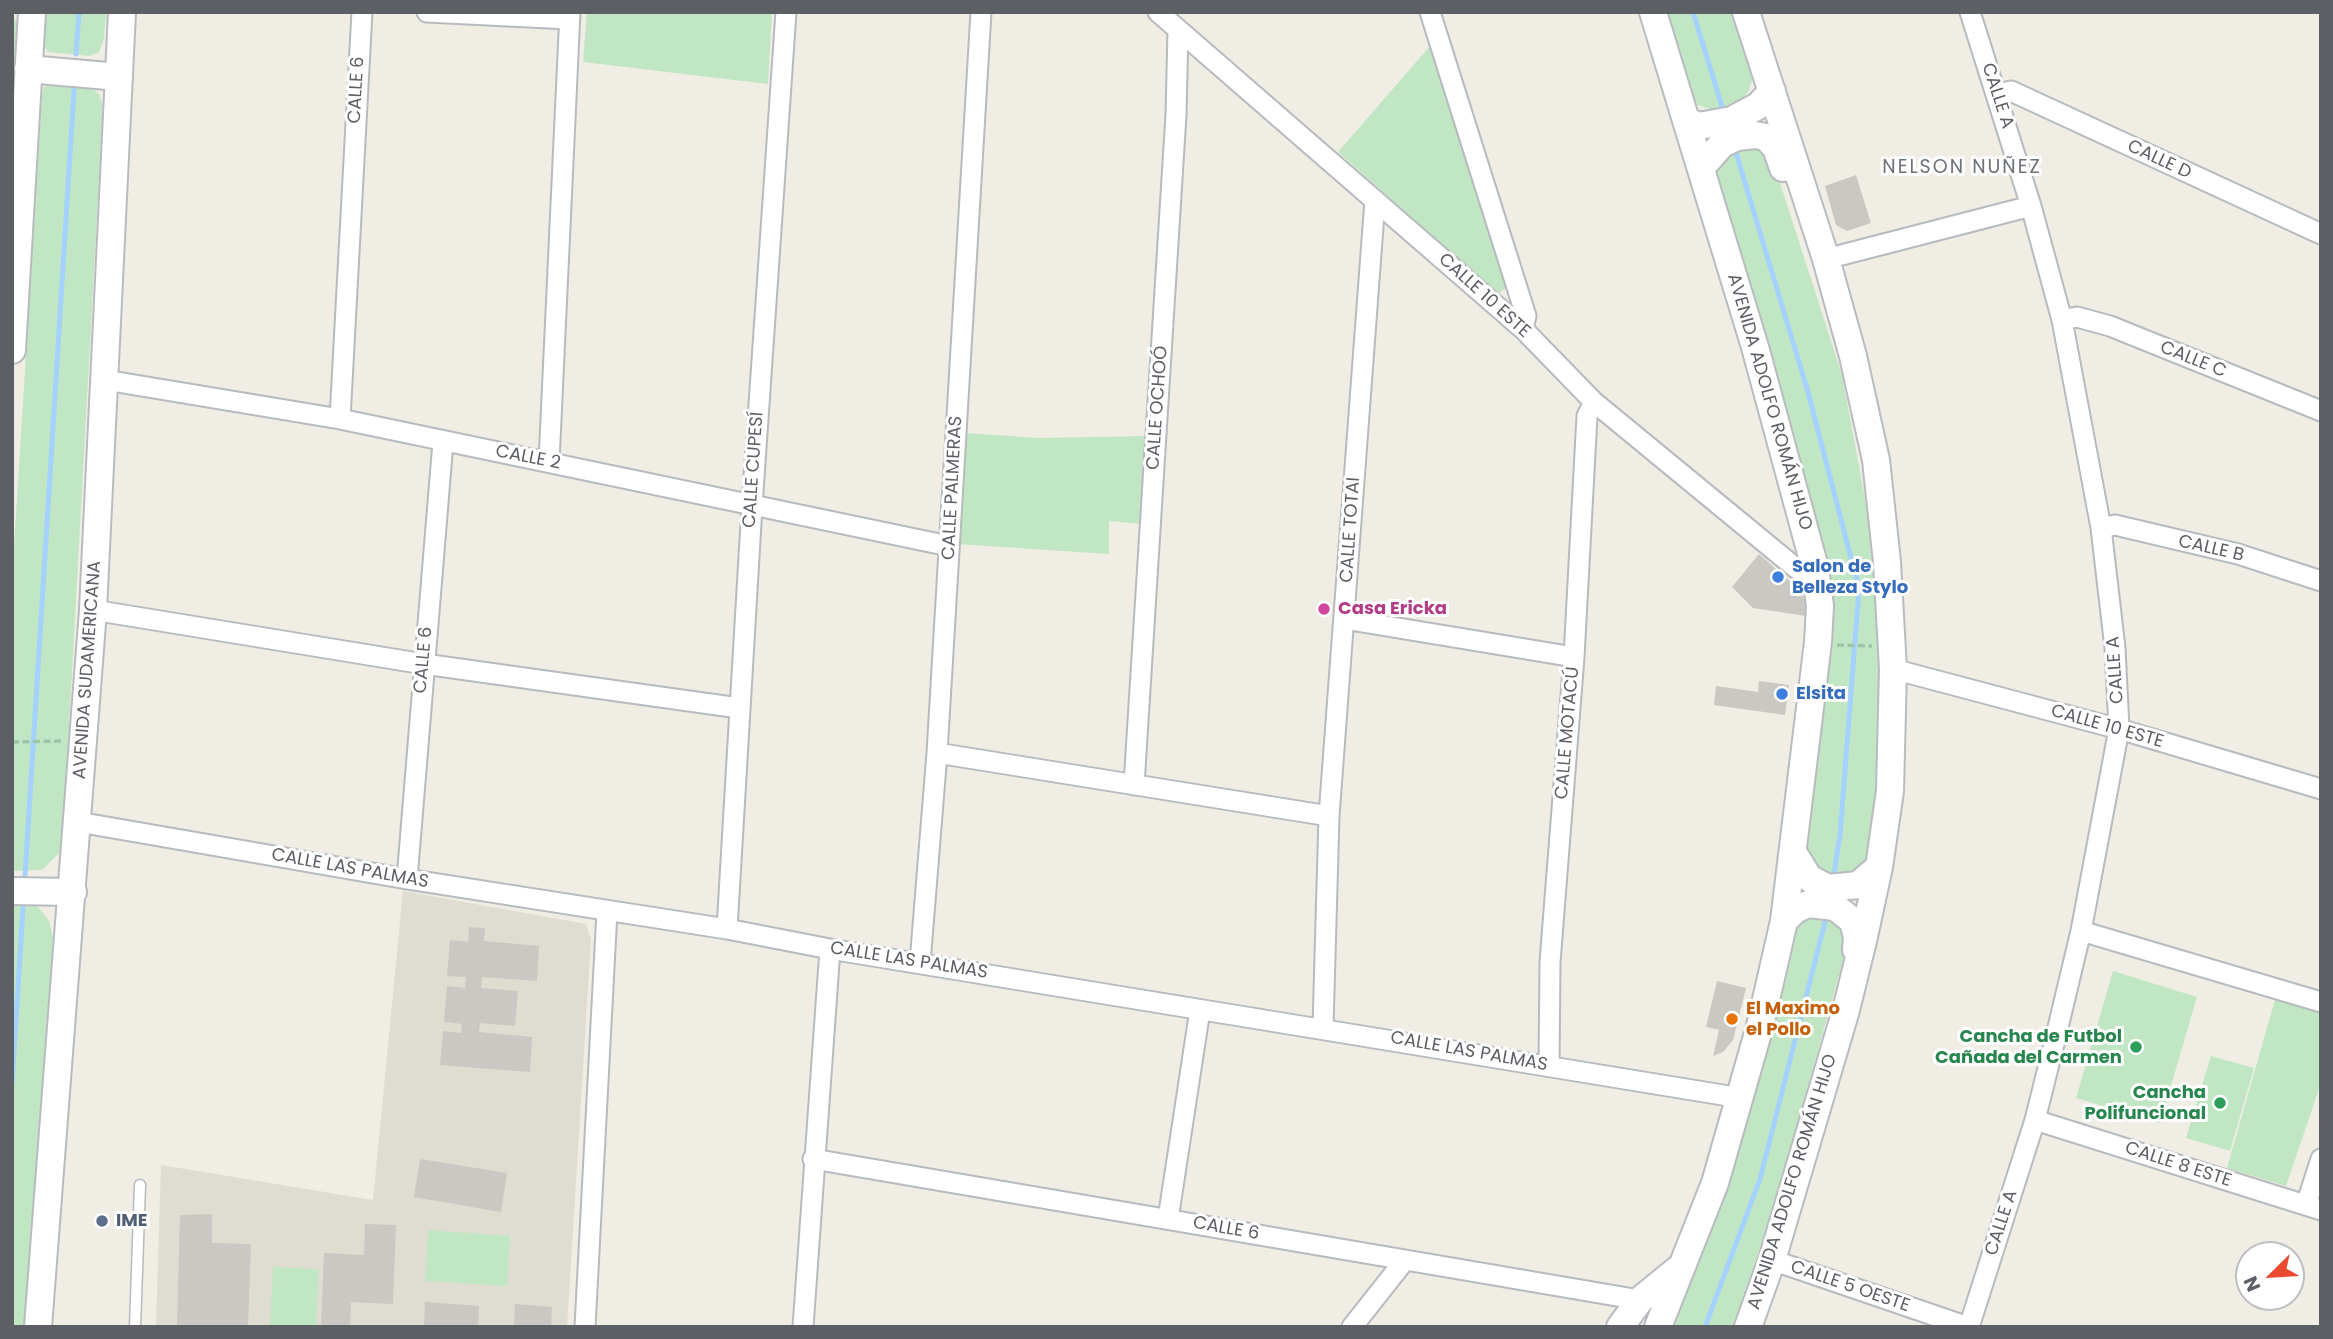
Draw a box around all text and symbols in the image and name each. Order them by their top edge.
street label: CALLE 6 [344,56,370,124]
street label: CALLE A [1976,60,2018,132]
street label: CALLE D [2123,136,2195,184]
district label: NELSON NUÑEZ [1884,157,2040,179]
street label: CALLE 10 ESTE [1434,249,1534,343]
street label: AVENIDA ADOLFO ROMÁN HIJO [1722,271,1816,533]
street label: CALLE C [2157,337,2229,383]
street label: CALLE OCHOÓ [1143,345,1173,471]
street label: CALLE CUPESÍ [739,411,769,529]
street label: CALLE PALMERAS [938,415,968,561]
street label: CALLE 2 [494,441,562,475]
street label: CALLE TOTAI [1337,476,1365,584]
street label: CALLE B [2176,531,2246,567]
place label: Salon de Belleza Stylo [1792,556,1908,598]
street label: AVENIDA SUDAMERICANA [70,560,106,780]
marker: Salon de Belleza Stylo [1770,569,1786,585]
place label: Casa Ericka [1338,598,1447,620]
marker: Casa Ericka [1316,601,1332,617]
street label: CALLE 6 [410,626,438,694]
street label: CALLE A [2103,635,2129,705]
street label: CALLE MOTACÚ [1551,666,1585,800]
place label: Elsita [1796,683,1846,705]
marker: Elsita [1774,686,1790,702]
street label: CALLE 10 ESTE [2048,701,2166,753]
street label: CALLE LAS PALMAS [270,845,430,893]
street label: CALLE LAS PALMAS [829,938,989,984]
place label: El Maximo el Pollo [1746,998,1840,1040]
marker: El Maximo el Pollo [1724,1011,1740,1027]
place label: Cancha de Futbol Cañada del Carmen [1935,1026,2122,1068]
street label: CALLE LAS PALMAS [1389,1028,1549,1076]
marker: Cancha de Futbol Cañada del Carmen [2128,1039,2144,1055]
street label: AVENIDA ADOLFO ROMÁN HIJO [1744,1052,1842,1312]
place label: Cancha Polifuncional [2085,1082,2206,1124]
marker: Cancha Polifuncional [2212,1095,2228,1111]
street label: CALLE 8 ESTE [2122,1138,2234,1192]
street label: CALLE A [1981,1187,2023,1259]
place label: IME [116,1210,148,1232]
marker: IME [94,1213,110,1229]
street label: CALLE 6 [1191,1213,1261,1245]
north arrow [2235,1241,2305,1311]
street label: CALLE 5 OESTE [1788,1256,1912,1318]
text: N [2237,1272,2267,1296]

